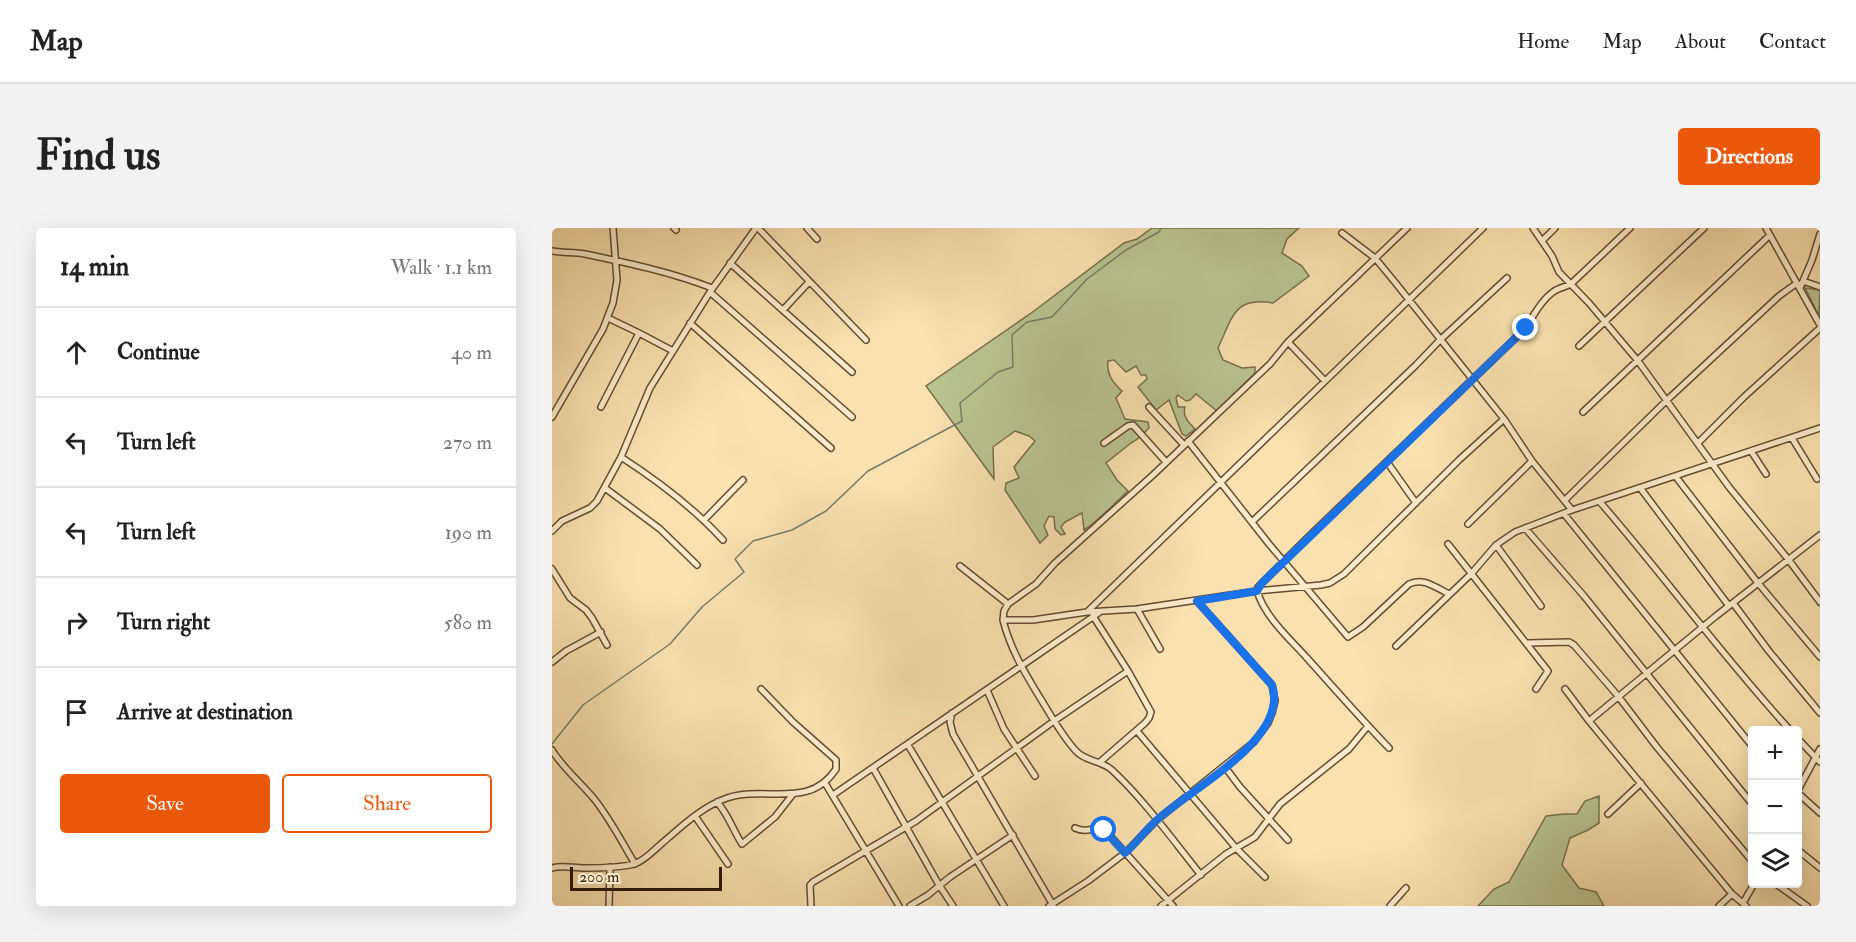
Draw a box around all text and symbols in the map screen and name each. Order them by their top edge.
text: Map [30,24,83,59]
text: Home [1517,28,1569,55]
text: Map [1602,28,1642,55]
text: About [1675,28,1726,55]
text: Contact [1759,28,1826,55]
button: Directions [1678,128,1820,185]
text: Find us [36,130,160,182]
text: 14 min [60,251,129,283]
text: Walk · 1.1 km [391,255,492,280]
route end [1512,314,1538,340]
icon: ahead [60,336,93,369]
text: Continue [117,338,200,366]
text: 40 m [451,340,492,365]
icon: left [60,426,93,459]
text: Turn left [117,428,196,456]
text: 270 m [443,430,492,455]
icon: left [60,516,93,549]
text: Turn left [117,518,196,546]
text: 190 m [445,520,492,545]
icon: right [60,606,93,639]
text: Turn right [117,608,210,636]
text: 580 m [444,610,492,635]
icon: arrive [60,696,93,729]
text: Arrive at destination [117,698,293,726]
map controls [1748,726,1802,888]
button: + [1748,726,1802,780]
button: Save [60,774,270,833]
button: Share [282,774,492,833]
button: − [1748,780,1802,834]
route start [1090,816,1116,842]
button: layers [1748,834,1802,888]
scale bar [570,864,722,892]
text: 200 m [579,867,619,887]

